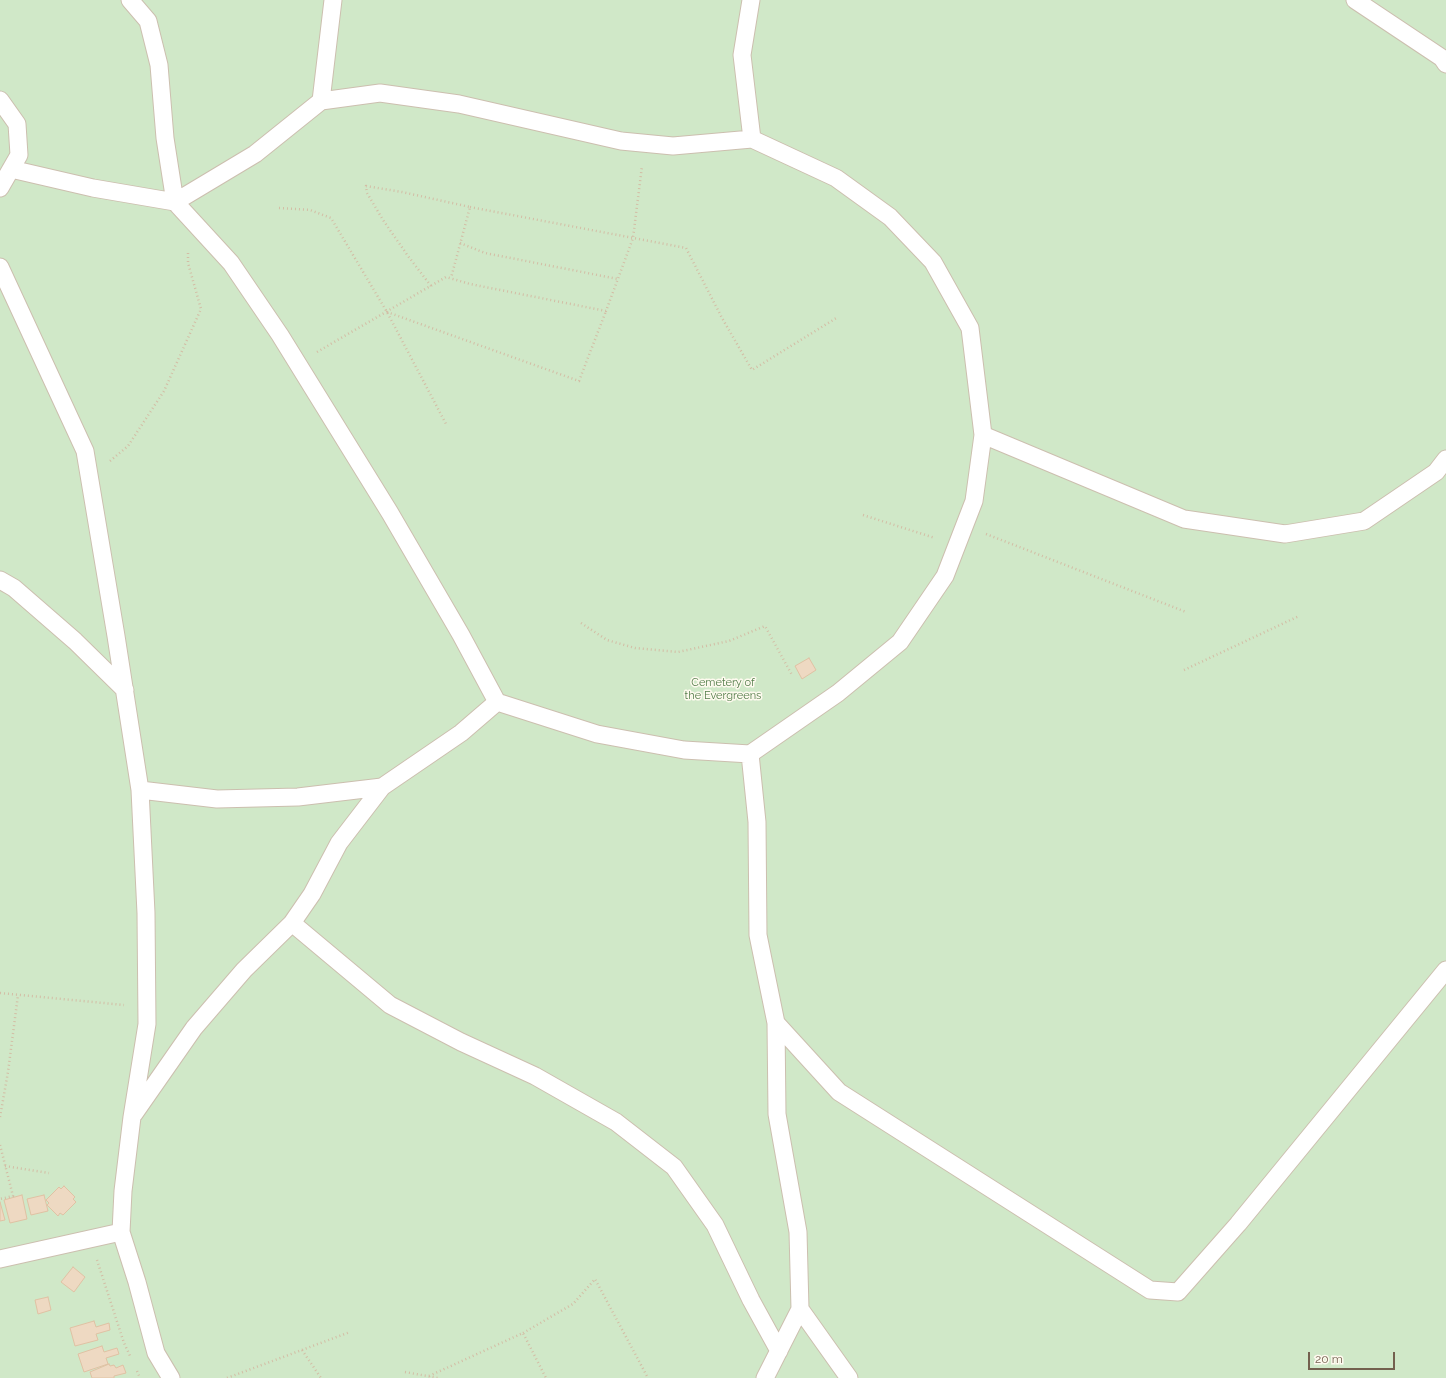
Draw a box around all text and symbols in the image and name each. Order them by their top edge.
park label: Cemetery of the Evergreens [685,676,761,702]
scale bar [1310,1344,1397,1370]
text: 20 m [1315,1352,1343,1366]

